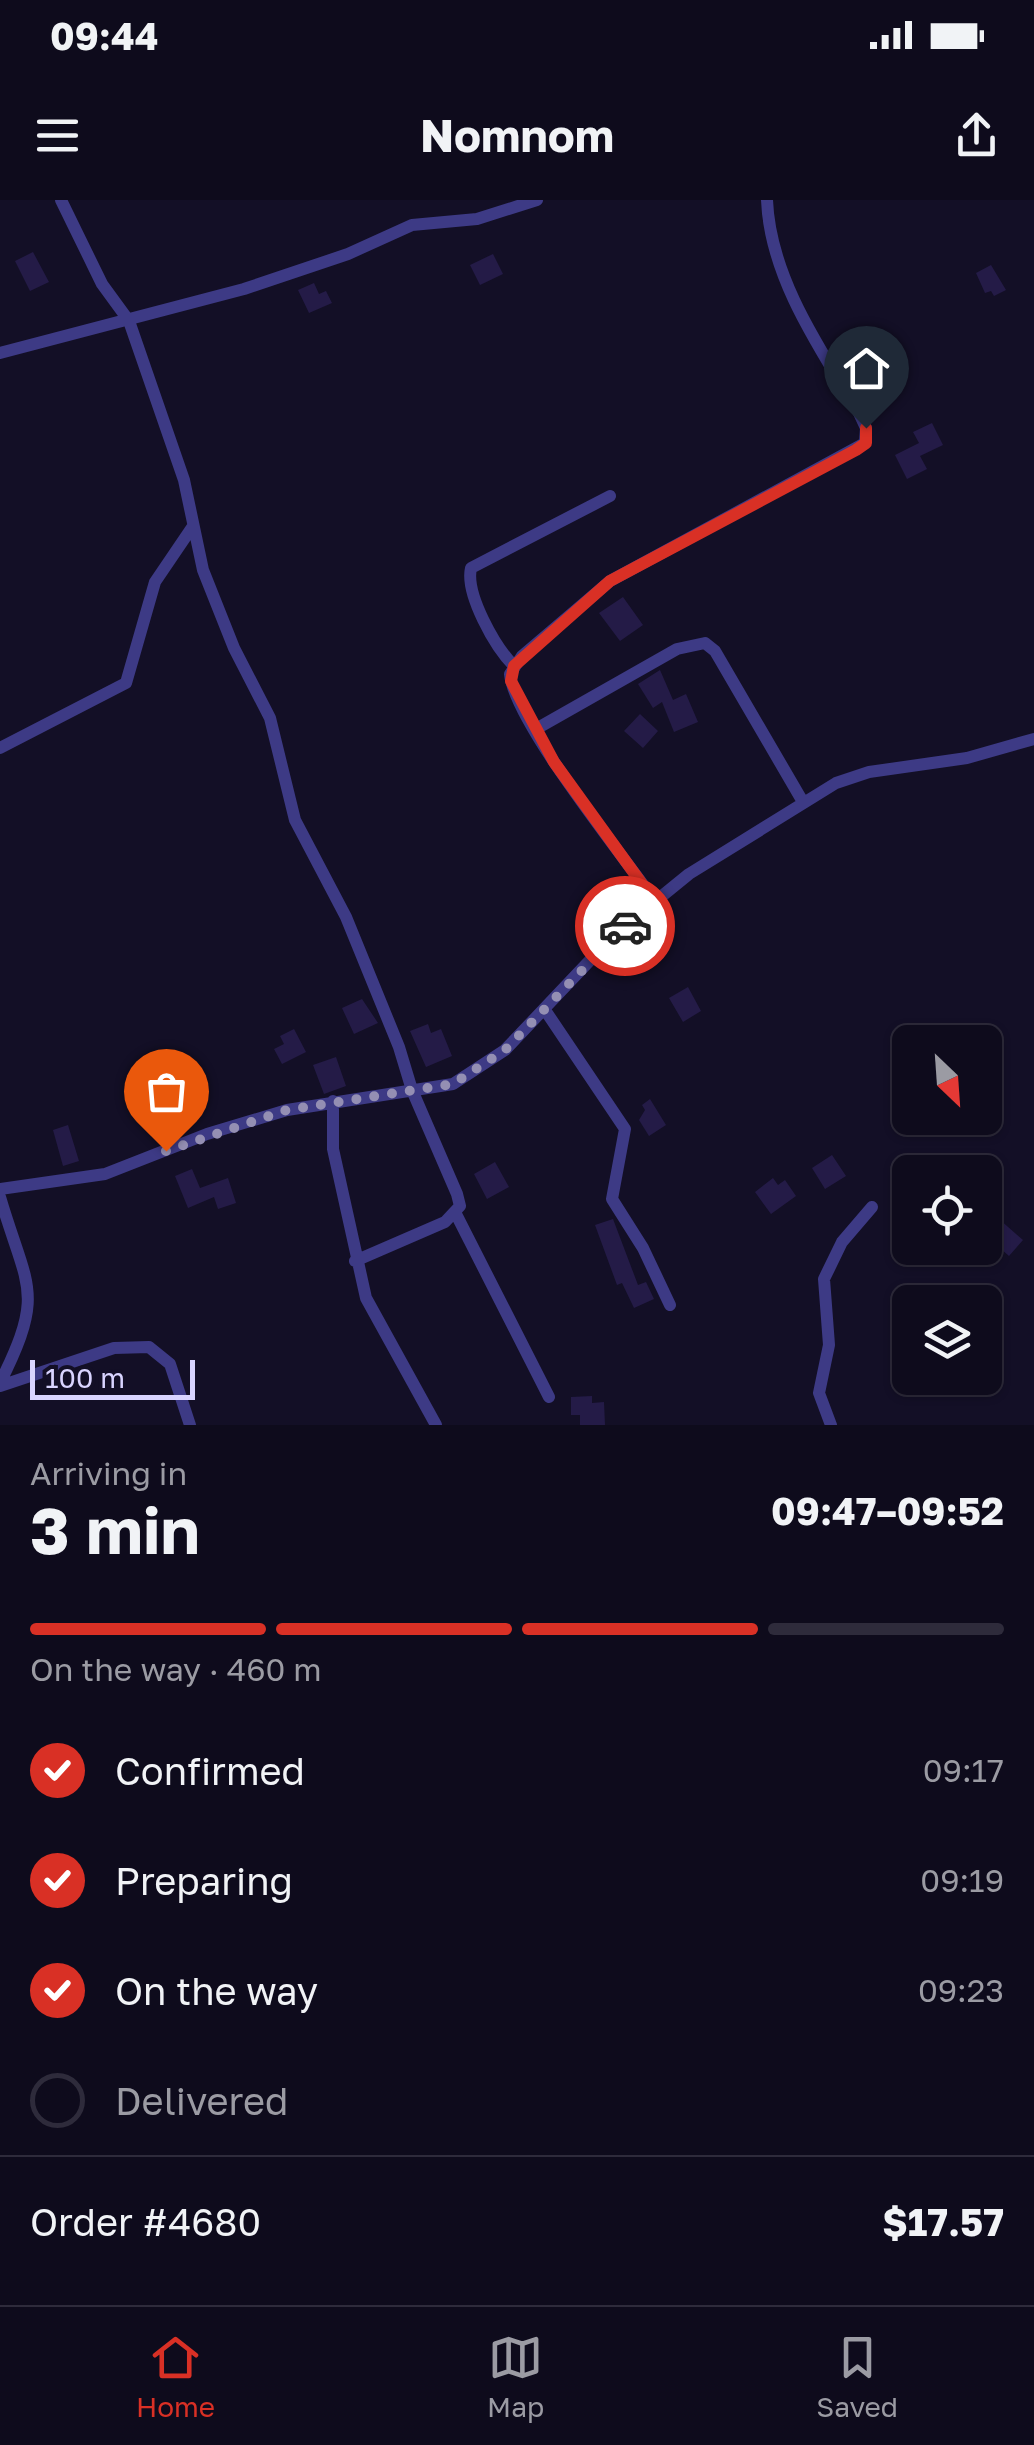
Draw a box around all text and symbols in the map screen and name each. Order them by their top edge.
text: 09:44 [50,13,159,58]
icon: menu [30,108,85,163]
text: Nomnom [420,108,614,162]
icon: share [949,108,1004,163]
pin [824,326,909,429]
icon: home [839,341,894,396]
courier [575,876,675,976]
icon: car [598,899,653,954]
north arrow [892,1025,1002,1135]
map controls [892,1025,1002,1395]
pin [124,1049,209,1152]
icon: bag [139,1064,194,1119]
button: locate [892,1155,1002,1265]
button: layers [892,1285,1002,1395]
scale bar [30,1355,195,1400]
text: 100 m [45,1361,125,1394]
text: Arriving in [30,1454,187,1492]
text: 09:47–09:52 [771,1488,1004,1533]
text: 3 min [30,1490,200,1568]
text: On the way · 460 m [30,1650,322,1688]
icon: check [30,1743,85,1798]
text: Confirmed [115,1748,305,1793]
text: 09:17 [923,1751,1004,1789]
icon: check [30,1853,85,1908]
text: Preparing [115,1858,293,1903]
text: 09:19 [920,1861,1004,1899]
icon: check [30,1963,85,2018]
text: On the way [115,1968,318,2013]
text: 09:23 [918,1971,1004,2009]
text: Delivered [115,2078,288,2123]
text: Order #4680 [30,2199,261,2244]
text: $17.57 [882,2199,1004,2244]
tab: Home [136,2330,215,2423]
tab: Map [487,2330,544,2423]
tab: Saved [816,2330,898,2423]

